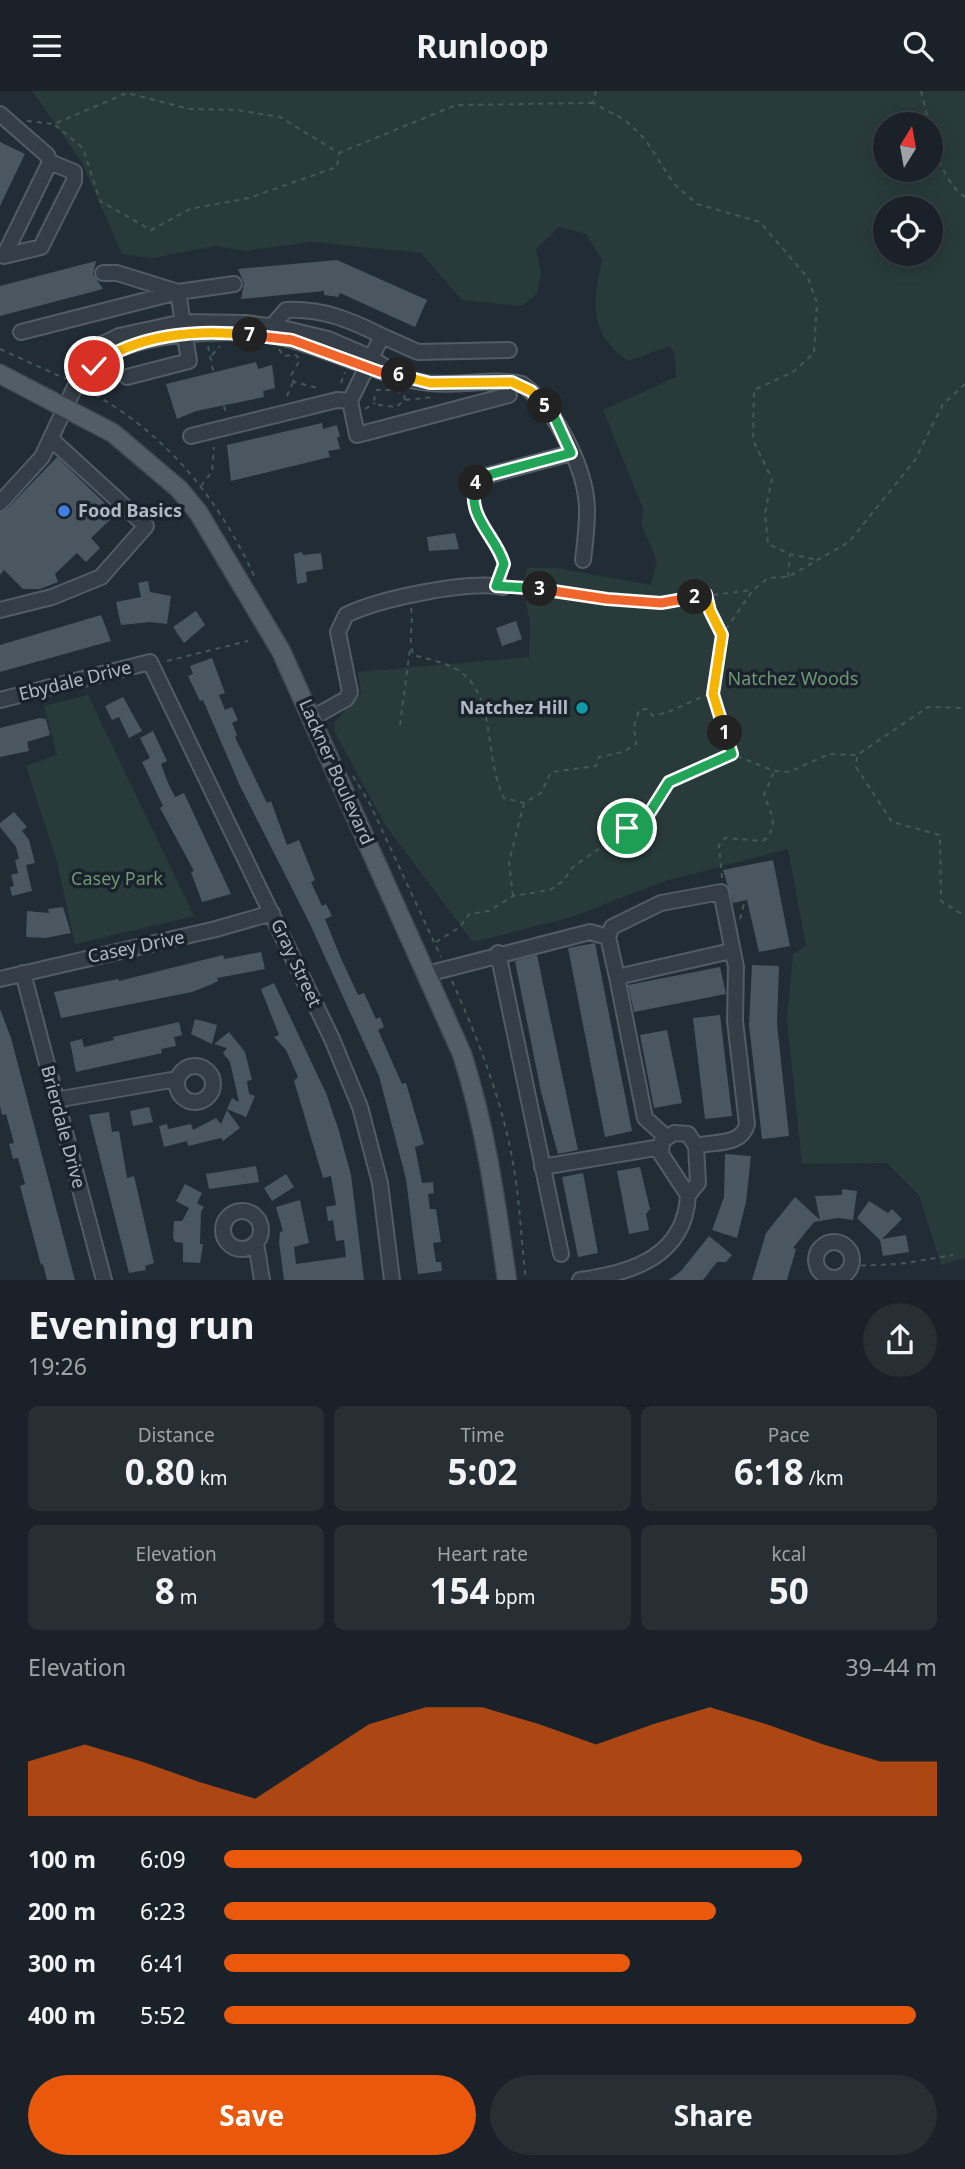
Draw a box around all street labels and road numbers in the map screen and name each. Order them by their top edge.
street label: Ebydale Drive [16,654,133,706]
street label: Lackner Boulevard [294,695,380,848]
street label: Gray Street [266,915,328,1011]
street label: Casey Drive [85,924,186,968]
street label: Brierdale Drive [36,1063,92,1191]

